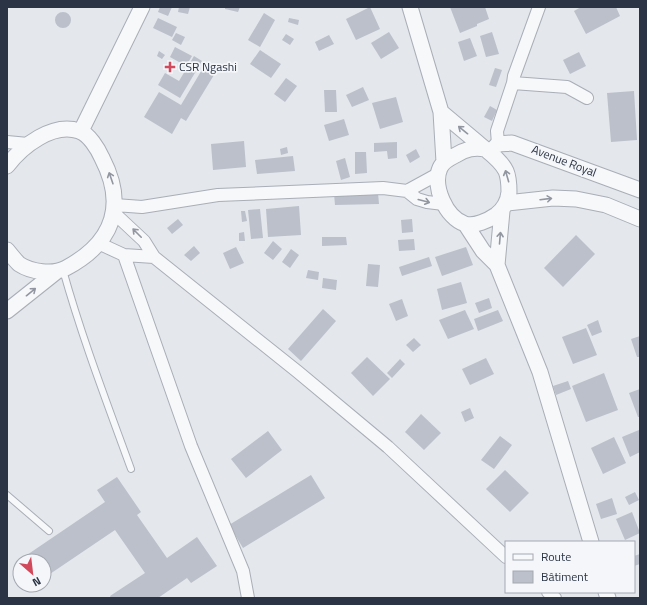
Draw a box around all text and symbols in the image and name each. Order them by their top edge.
place label: CSR Ngashi [179,57,237,76]
marker: CSR Ngashi [164,61,176,73]
one-way arrow [457,126,468,135]
street label: Avenue Royal [529,139,599,182]
one-way arrow [503,170,510,183]
one-way arrow [106,172,114,184]
one-way arrow [539,195,552,203]
one-way arrow [417,198,430,205]
one-way arrow [132,228,141,238]
one-way arrow [496,232,503,245]
one-way arrow [26,287,37,296]
legend [505,541,635,593]
text: Route [541,547,571,566]
north arrow [12,553,52,593]
text: Bâtiment [541,567,589,586]
text: N [30,573,44,591]

